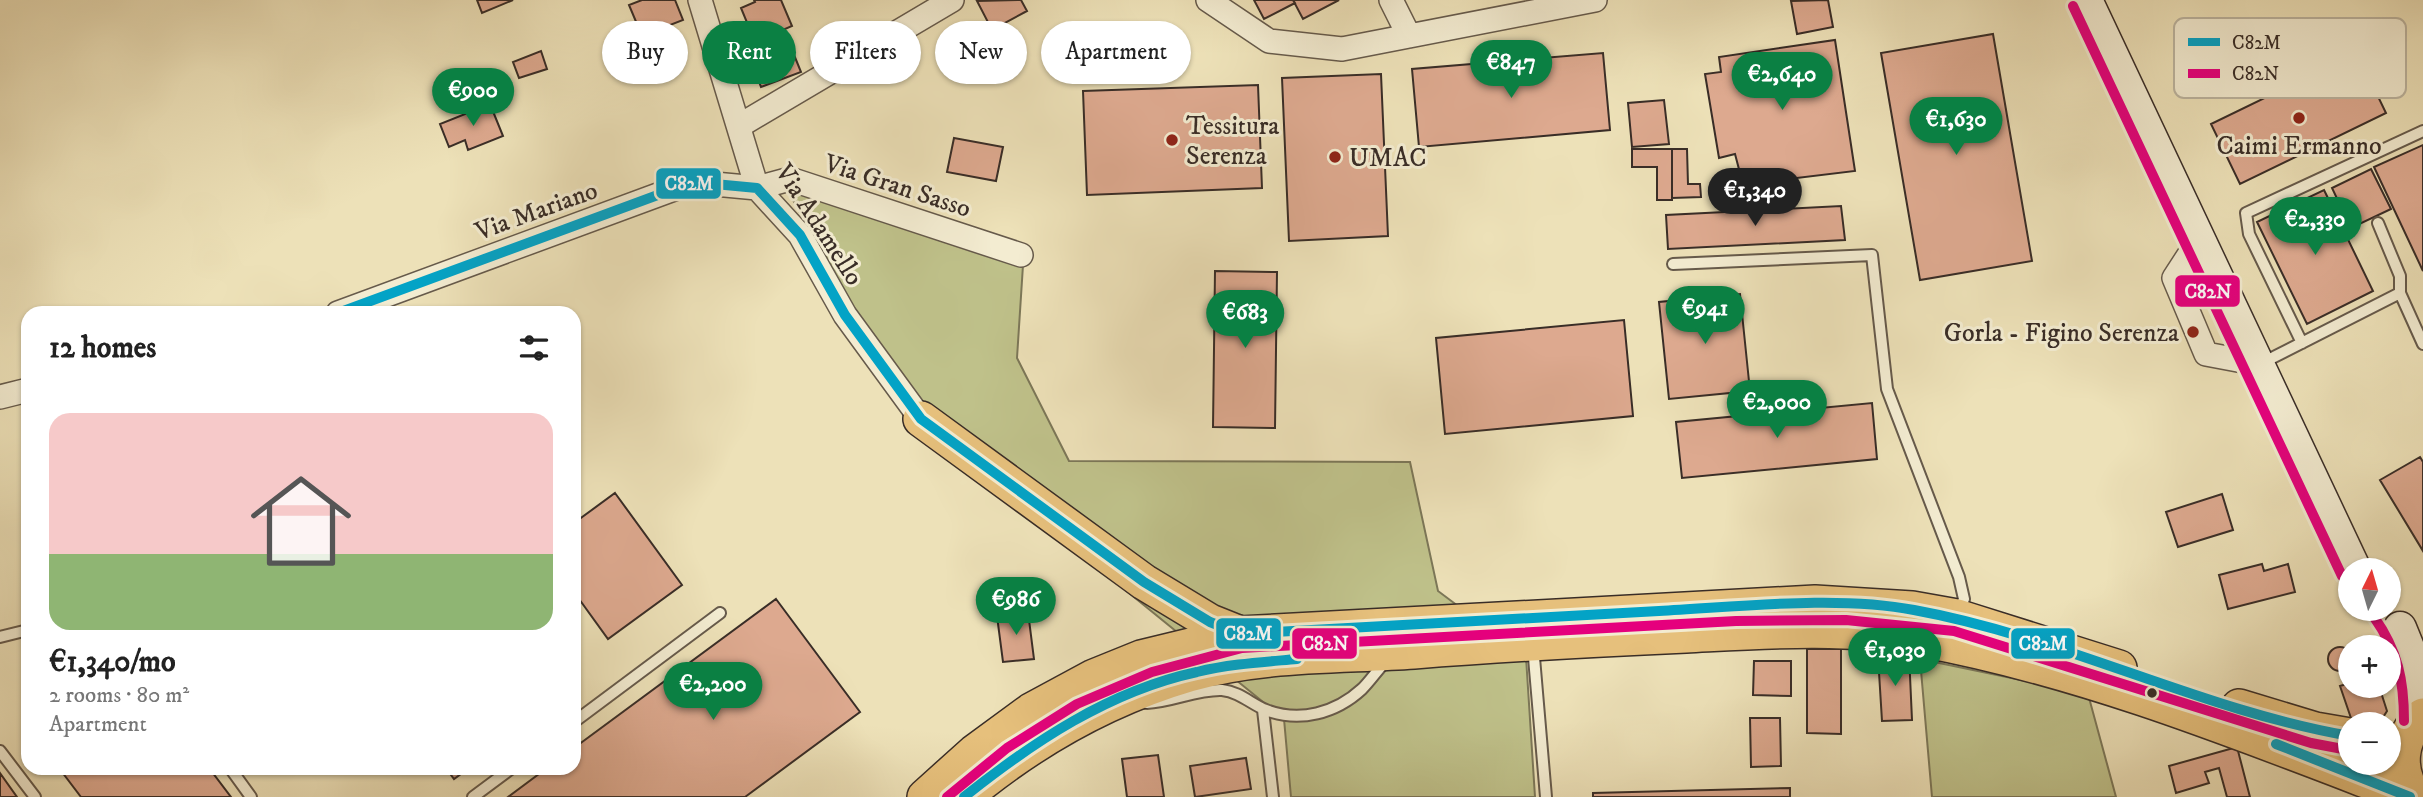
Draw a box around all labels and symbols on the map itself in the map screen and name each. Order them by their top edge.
legend [2174,18,2406,98]
text: C82M [2232,32,2281,55]
pin: €847 [1470,41,1552,100]
pin: €2,640 [1725,52,1839,112]
text: C82N [2232,63,2279,86]
pin: €900 [432,68,514,128]
pin: €1,630 [1899,97,2013,157]
place label: Tessitura Serenza [1186,110,1279,173]
marker: Caimi Ermanno [2291,110,2307,126]
place label: Caimi Ermanno [2216,130,2382,163]
marker: Tessitura Serenza [1164,132,1180,148]
place label: UMAC [1349,142,1427,175]
street label: Via Gran Sasso [819,147,975,226]
marker: UMAC [1327,149,1343,165]
street label: Via Adamello [767,157,870,292]
line badge: C82M [655,167,722,200]
pin: €1,340 [1698,168,1812,228]
text: C82M [665,173,713,196]
street label: Via Mariano [470,174,602,249]
pin: €2,330 [2258,198,2372,257]
line badge: C82N [2174,274,2241,308]
text: C82N [2184,281,2232,304]
pin: €941 [1664,286,1746,346]
pin: €683 [1204,290,1286,350]
place label: Gorla - Figino Serenza [1944,317,2179,350]
marker: Gorla - Figino Serenza [2185,324,2201,340]
pin: €2,000 [1720,380,1834,440]
north arrow [2338,558,2401,621]
pin: €986 [975,578,1057,637]
line badge: C82M [1215,617,1282,650]
text: C82M [1224,623,1272,646]
line badge: C82N [1291,627,1358,660]
line badge: C82M [2010,627,2076,660]
pin: €1,030 [1838,628,1952,688]
text: C82N [1301,633,1349,656]
text: C82M [2019,633,2067,656]
pin: €2,200 [656,662,770,722]
unlabelled marker [2145,686,2159,700]

